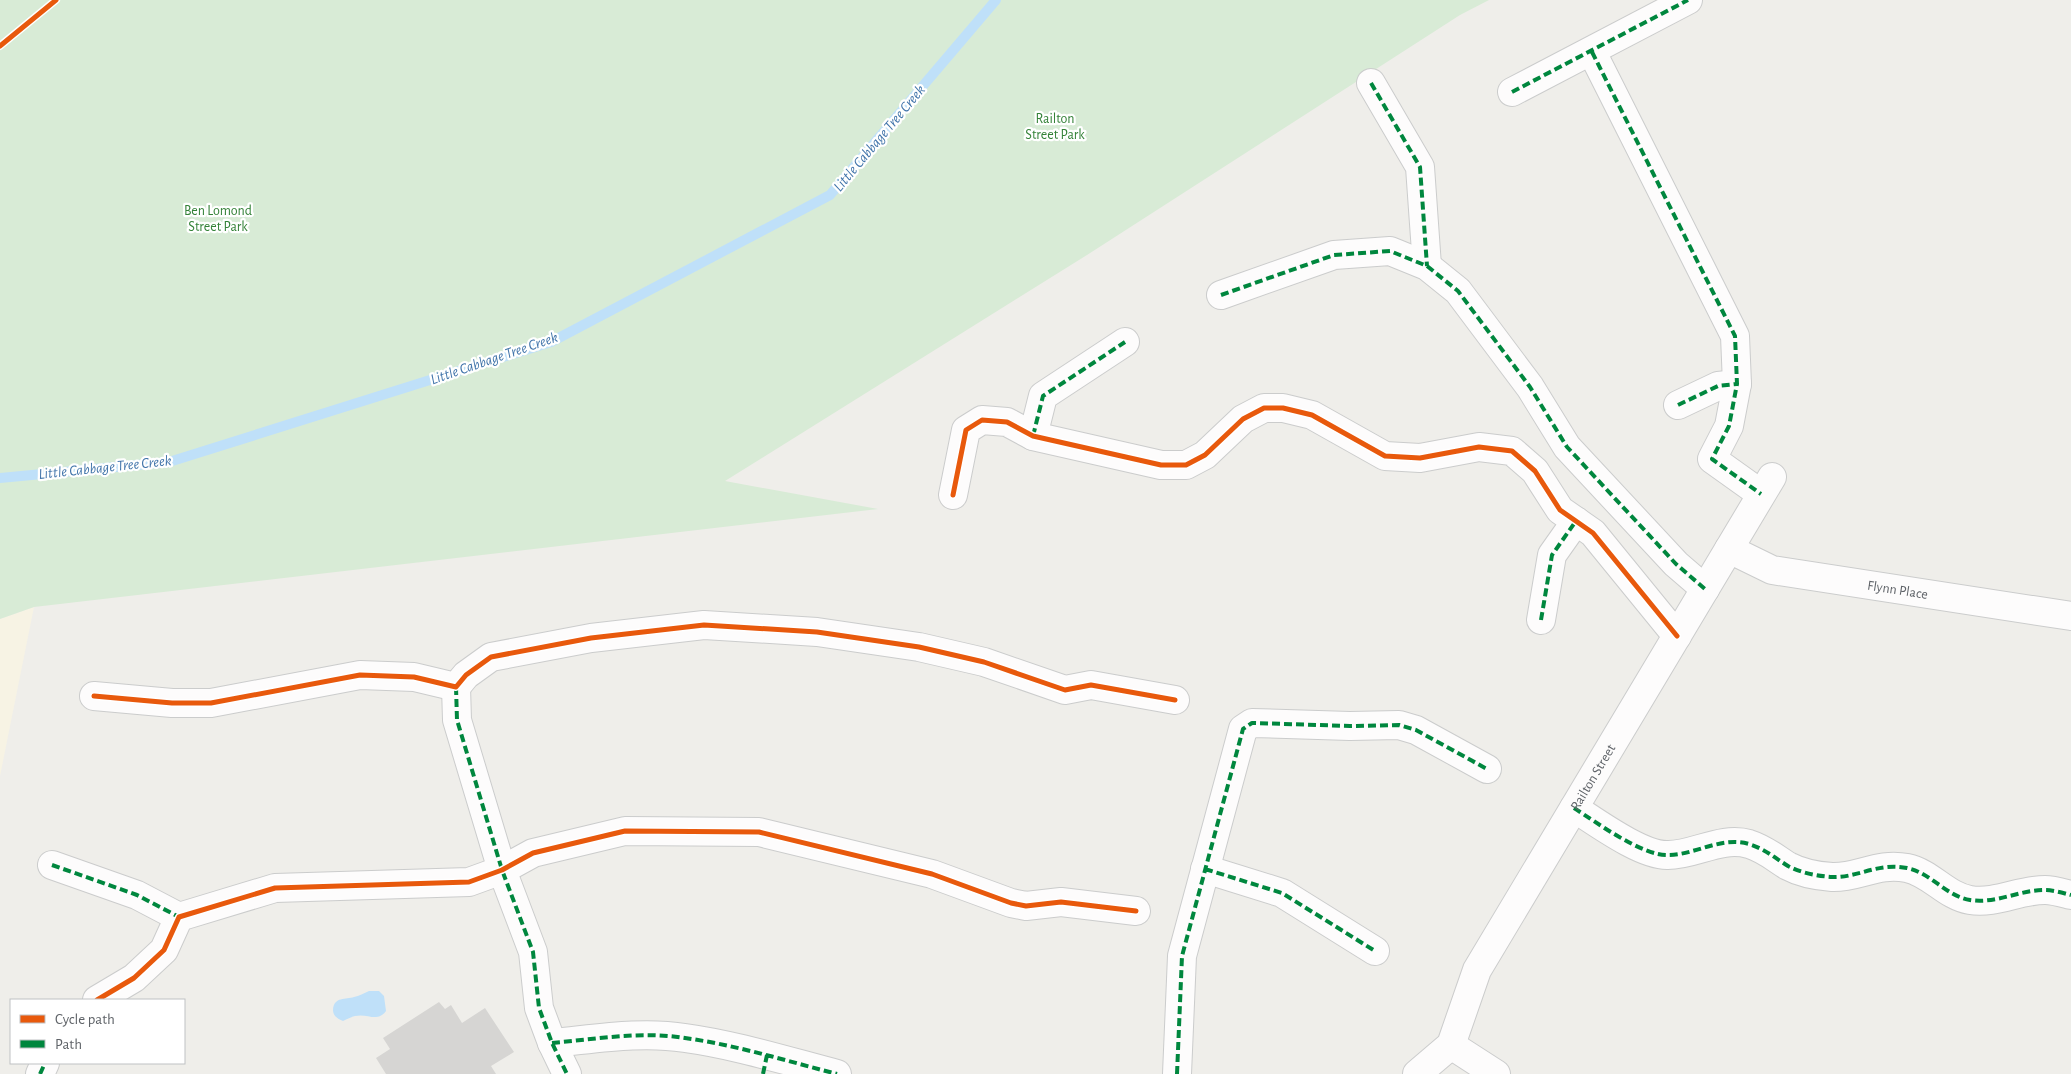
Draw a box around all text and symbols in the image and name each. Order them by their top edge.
water label: Little Cabbage Tree Creek [831,82,928,194]
park label: Railton Street Park [1025,112,1085,142]
park label: Ben Lomond Street Park [184,204,252,234]
water label: Little Cabbage Tree Creek [429,330,560,387]
water label: Little Cabbage Tree Creek [38,453,172,482]
street label: Flynn Place [1866,579,1929,602]
street label: Railton Street [1568,742,1619,813]
legend [10,999,185,1064]
text: Cycle path [55,1012,115,1027]
text: Path [55,1037,82,1052]

